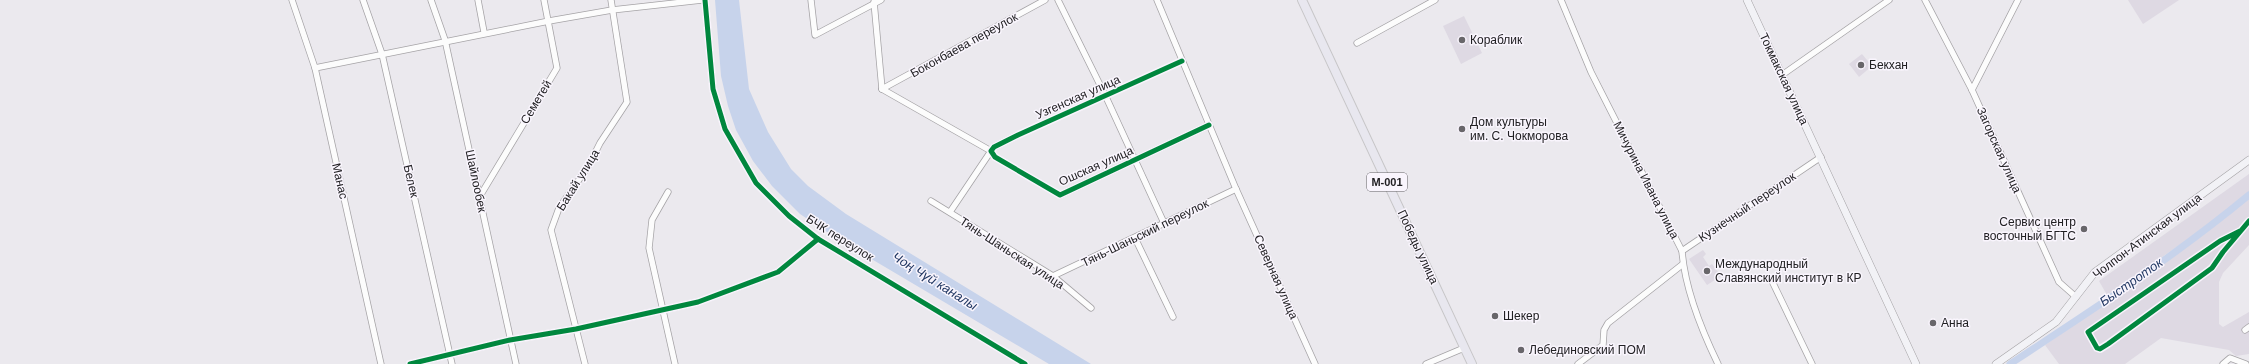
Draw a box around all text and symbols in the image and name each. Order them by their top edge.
street label: Боконбаева переулок [908,9,1021,80]
street label: Токмакская улица [1757,31,1812,127]
place label: Кораблик [1470,33,1523,47]
marker: Кораблик [1457,35,1467,45]
place label: Бекхан [1869,58,1908,72]
marker: Бекхан [1856,60,1866,70]
street label: Узгенская улица [1034,72,1123,122]
street label: Семетей [517,78,555,126]
street label: Загорская улица [1974,105,2024,195]
place label: Дом культуры им. С. Чокморова [1470,115,1568,143]
street label: Мичурина Ивана улица [1610,119,1682,241]
marker: Дом культуры им. С. Чокморова [1457,124,1467,134]
street label: Ошская улица [1057,143,1136,189]
street label: Бакай улица [554,146,603,213]
street label: Шайлообек [463,148,490,214]
street label: Манас [329,162,351,200]
street label: Белек [400,163,422,199]
street label: Кузнечный переулок [1696,169,1799,245]
road number: М-001 [1367,173,1407,191]
street label: Чолпон-Атинская улица [2090,190,2204,282]
street label: Тянь-Шаньский переулок [1079,196,1212,270]
street label: Победы улица [1395,208,1441,287]
street label: БЧК переулок [804,212,877,265]
street label: Тянь-Шаньская улица [957,214,1067,292]
place label: Сервис центр восточный БГТС [1983,215,2076,243]
marker: Сервис центр восточный БГТС [2079,224,2089,234]
street label: Северная улица [1251,233,1301,322]
water label: Чоң Чүй каналы [890,249,981,313]
water label: Быстроток [2096,254,2166,309]
place label: Международный Славянский институт в КР [1715,257,1861,285]
marker: Международный Славянский институт в КР [1702,266,1712,276]
place label: Шекер [1503,309,1540,323]
marker: Шекер [1490,311,1500,321]
place label: Анна [1941,316,1969,330]
marker: Анна [1928,318,1938,328]
place label: Лебединовский ПОМ [1529,343,1646,357]
marker: Лебединовский ПОМ [1516,345,1526,355]

